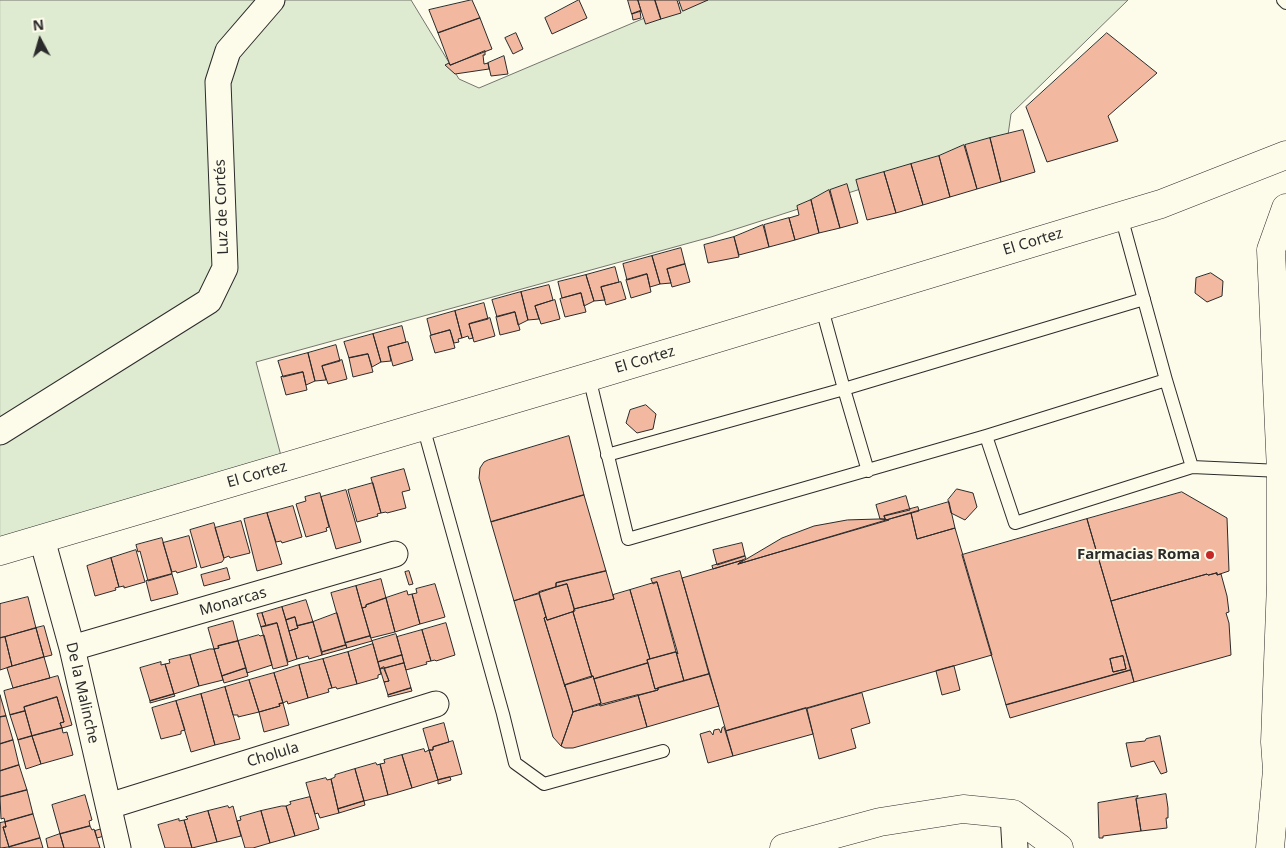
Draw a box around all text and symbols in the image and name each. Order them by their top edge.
north arrow [15,15,65,65]
text: N [32,15,45,35]
street label: Luz de Cortés [211,159,233,255]
street label: El Cortez [1001,224,1065,260]
street label: El Cortez [613,342,677,378]
street label: El Cortez [225,458,289,492]
place label: Farmacias Roma [1077,546,1200,564]
marker: Farmacias Roma [1204,549,1216,561]
street label: Monarcas [197,584,269,620]
street label: De la Malinche [62,641,102,745]
street label: Cholula [245,739,301,771]

